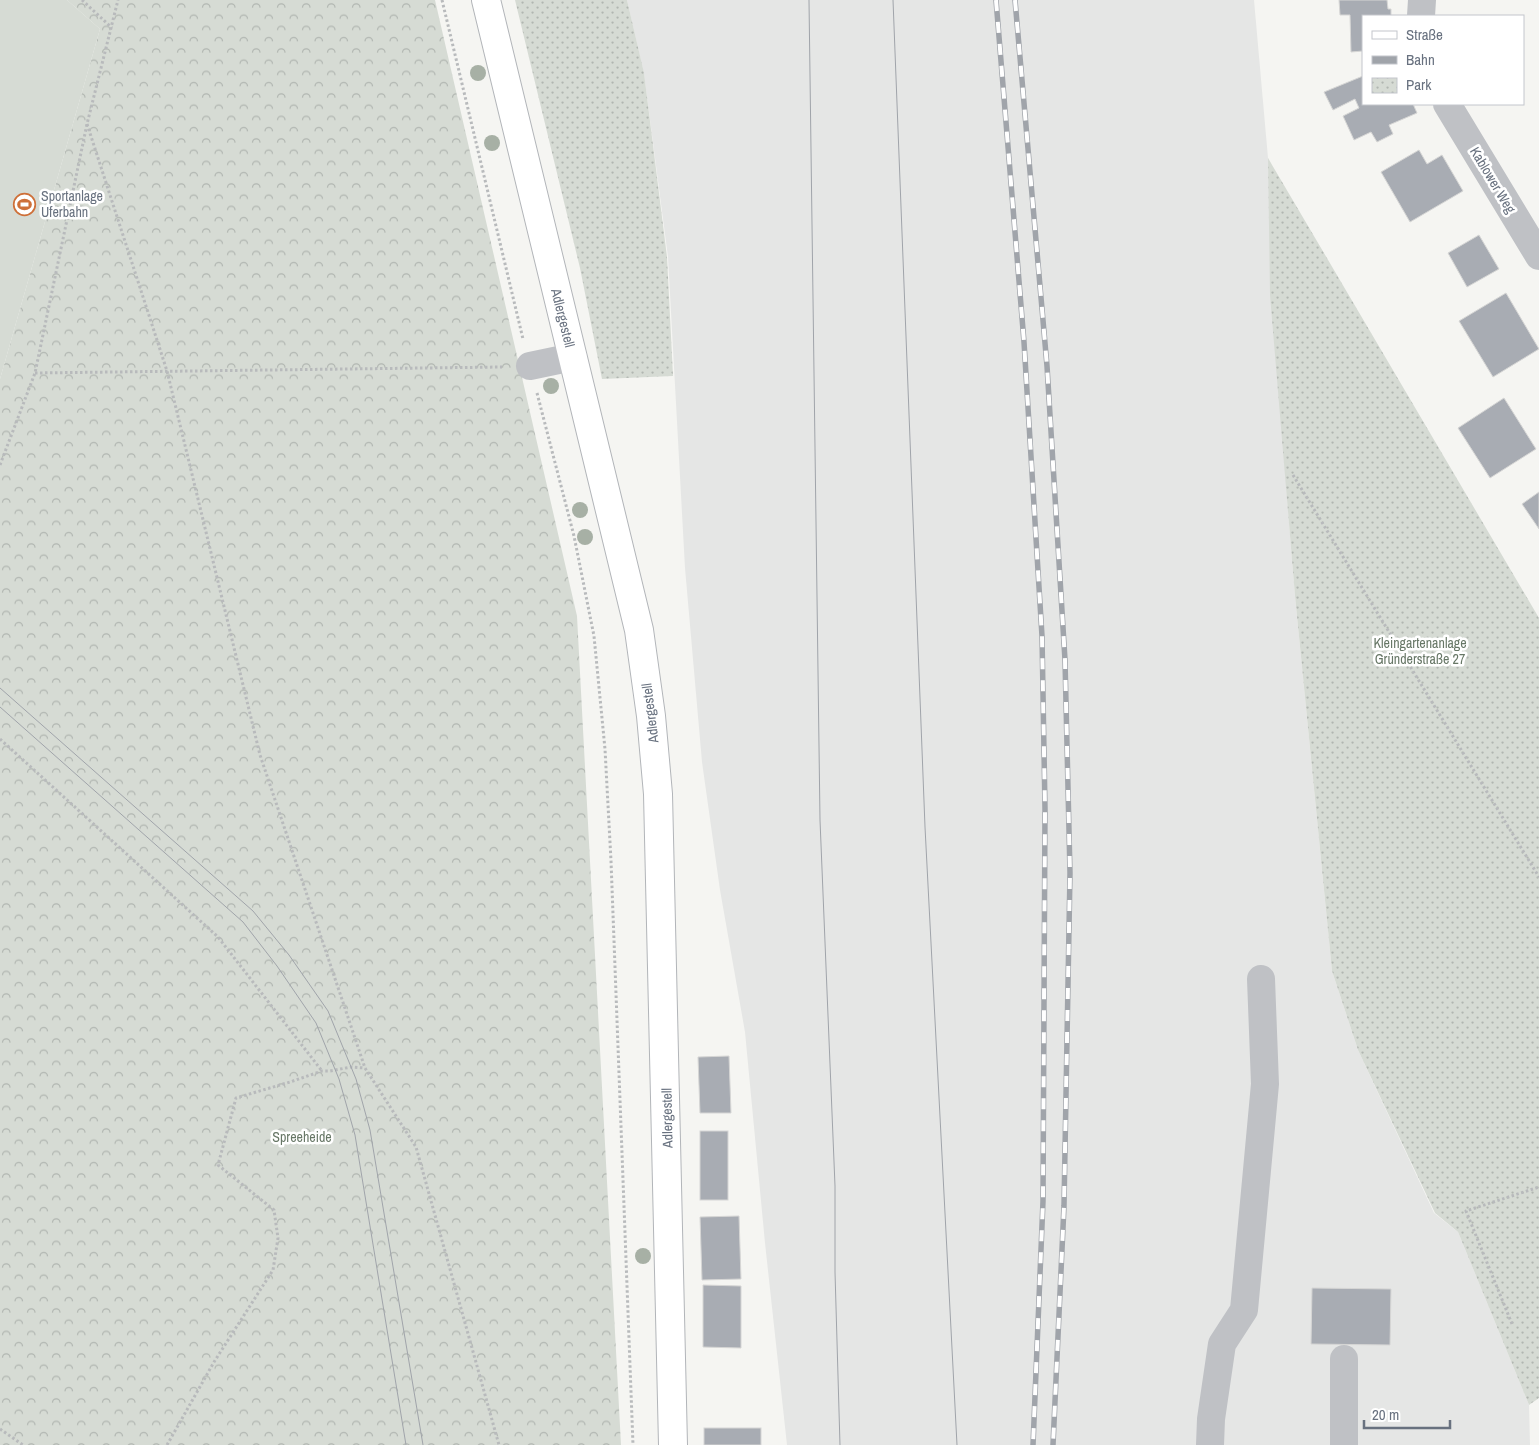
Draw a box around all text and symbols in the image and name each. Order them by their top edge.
legend [1362,15,1524,105]
text: Straße [1406,24,1443,45]
text: Bahn [1406,49,1435,70]
text: Park [1406,74,1432,95]
street label: Kablower Weg [1466,143,1520,217]
place label: Sportanlage Uferbahn [41,187,103,221]
sports icon: Sportanlage Uferbahn [13,192,37,216]
street label: Adlergestell [547,286,579,349]
park label: Kleingartenanlage Gründerstraße 27 [1373,634,1467,668]
street label: Adlergestell [637,682,663,745]
street label: Adlergestell [657,1088,677,1149]
park label: Spreeheide [272,1128,332,1146]
scale bar [1364,1398,1450,1430]
text: 20 m [1372,1404,1399,1425]

